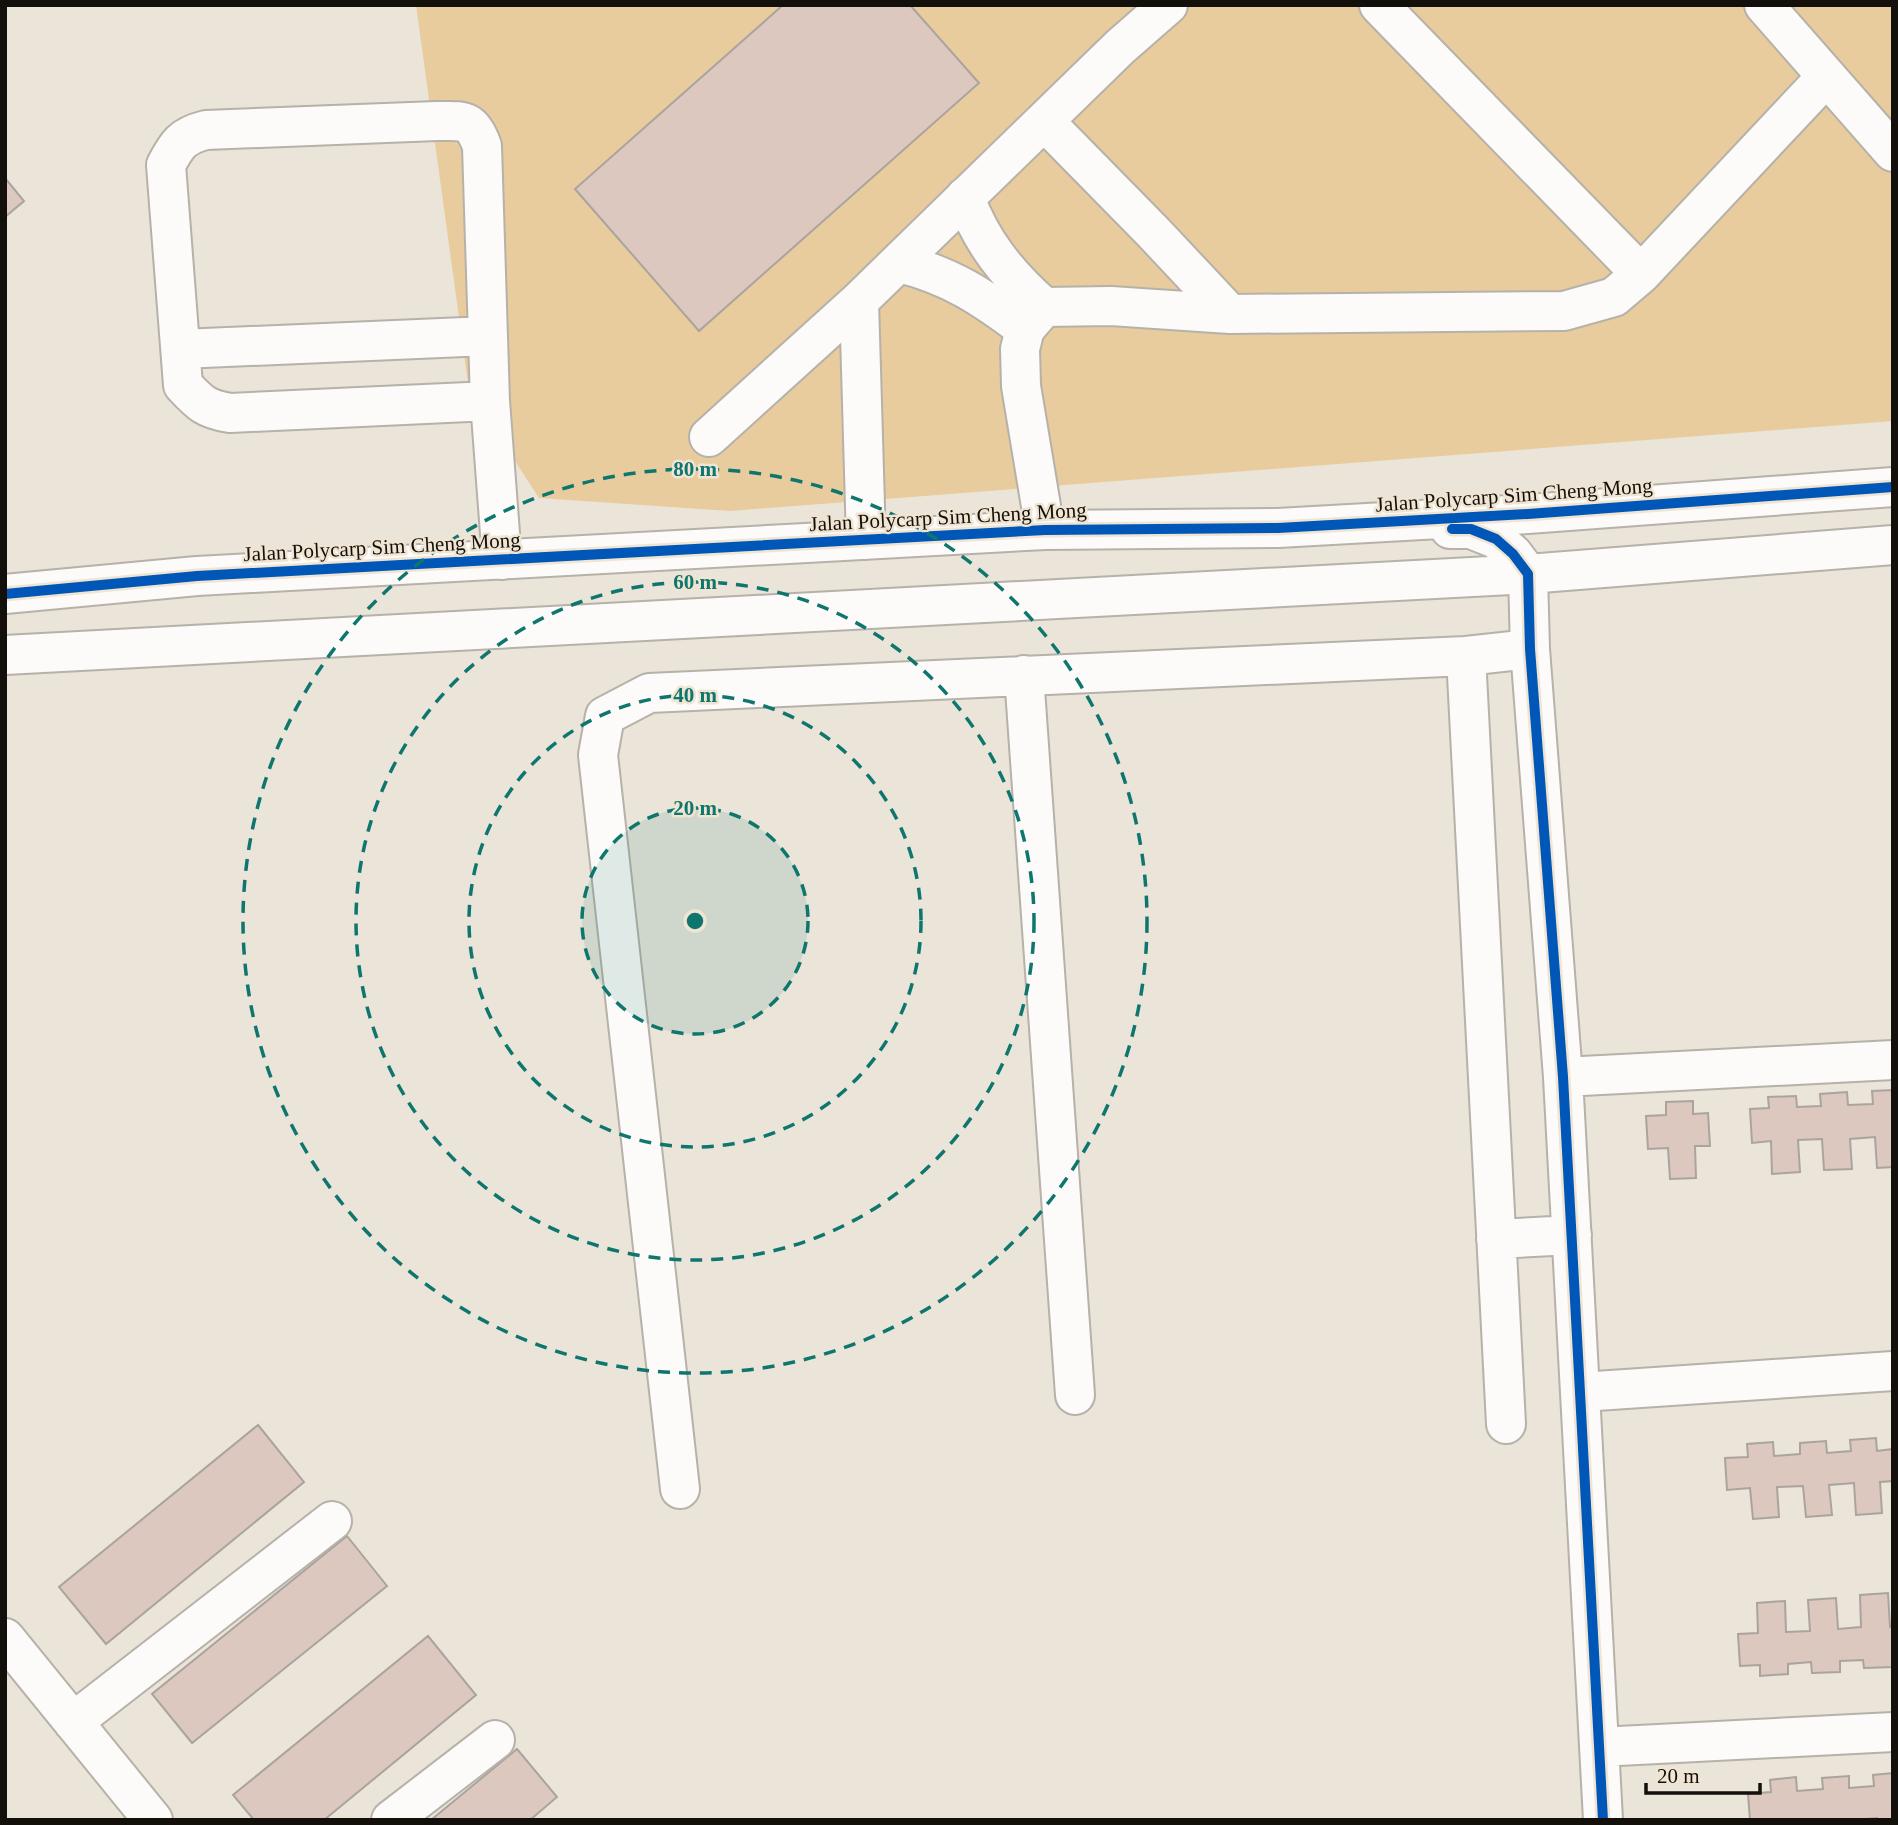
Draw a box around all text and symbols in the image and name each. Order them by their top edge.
text: 80 m [673,457,717,481]
street label: Jalan Polycarp Sim Cheng Mong [1375,473,1654,517]
street label: Jalan Polycarp Sim Cheng Mong [809,498,1088,536]
street label: Jalan Polycarp Sim Cheng Mong [243,528,522,566]
text: 60 m [673,570,717,594]
text: 40 m [673,683,717,707]
text: 20 m [673,796,717,820]
centre of rings [683,909,707,933]
scale bar [1646,1752,1760,1796]
text: 20 m [1657,1764,1700,1788]

